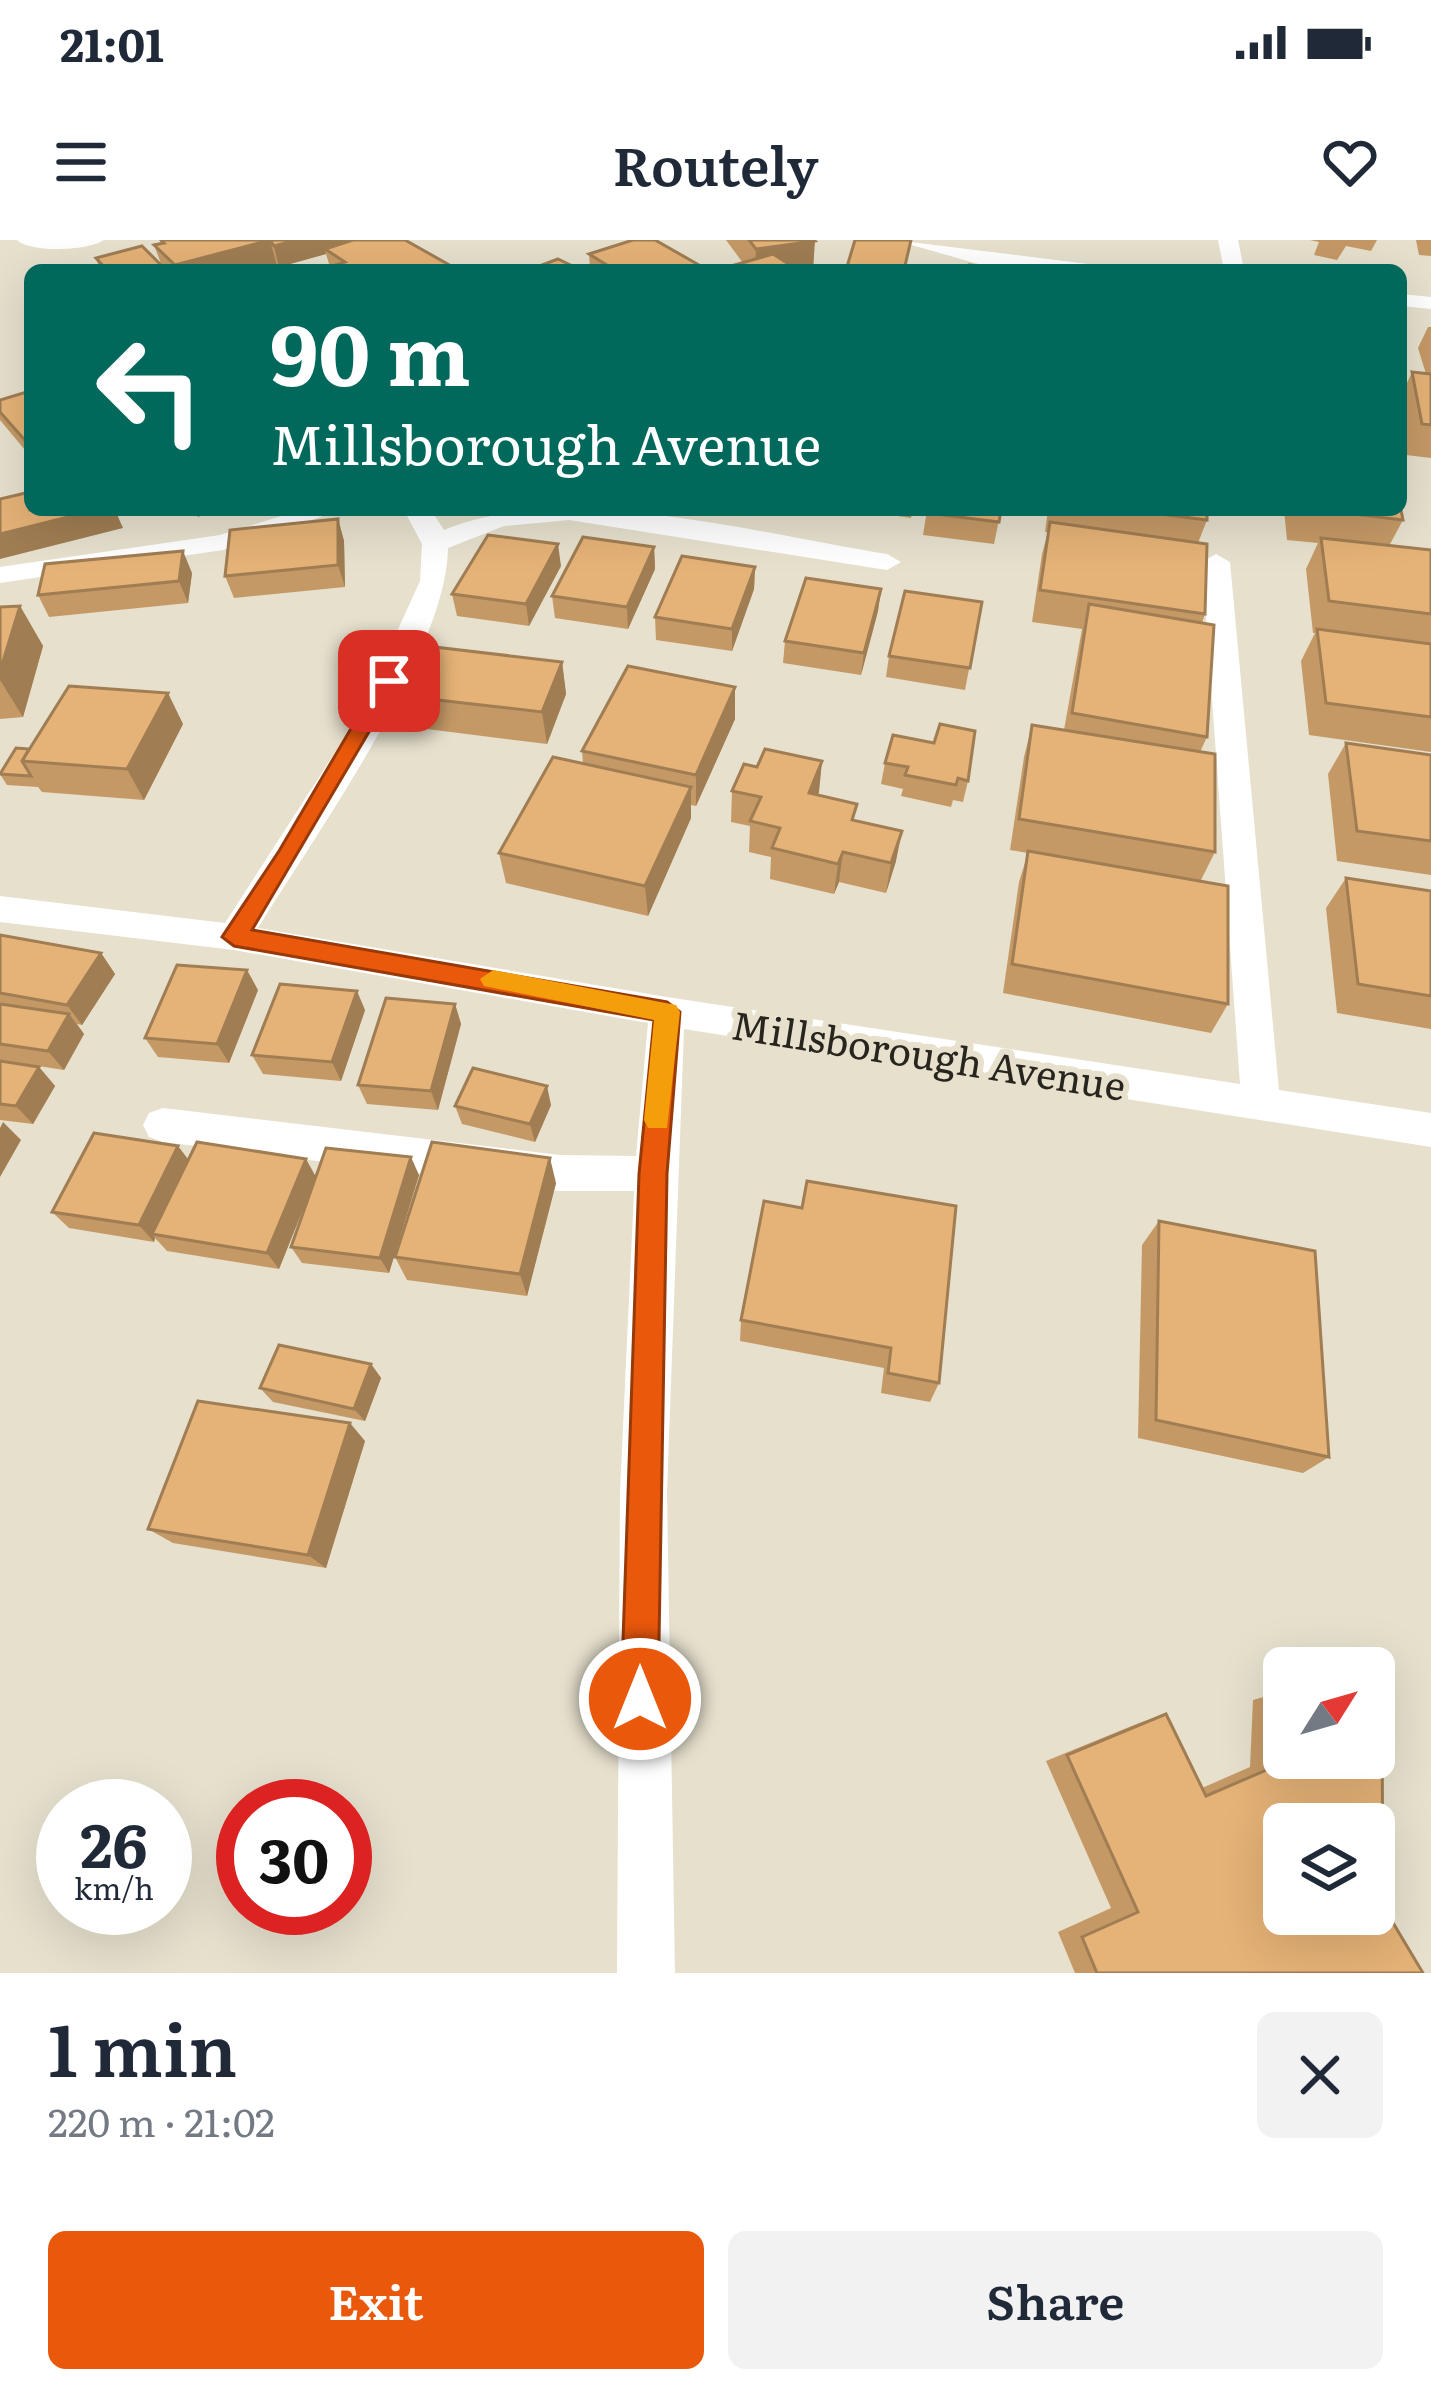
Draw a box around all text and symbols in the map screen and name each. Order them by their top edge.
text: 21:01 [60,9,164,76]
text: Routely [612,122,819,203]
icon: menu [48,129,114,195]
icon: heart [1317,129,1383,195]
text: 90 m [270,287,471,412]
icon: left [72,312,228,468]
text: Millsborough Avenue [270,401,821,482]
pin [338,630,440,732]
icon: arrive [356,648,422,714]
street label: Millsborough Avenue [728,993,1130,1113]
position arrow [577,1636,703,1762]
north arrow [1263,1647,1395,1779]
map controls [1263,1647,1395,1935]
speed limit sign: 30 [216,1779,372,1935]
text: 26 [80,1797,148,1886]
button: layers [1263,1803,1395,1935]
text: km/h [74,1865,154,1909]
text: 1 min [48,1992,237,2099]
button: close [1257,2012,1383,2138]
text: 220 m · 21:02 [48,2091,275,2149]
button: Exit [48,2231,704,2369]
button: Share [728,2231,1383,2369]

